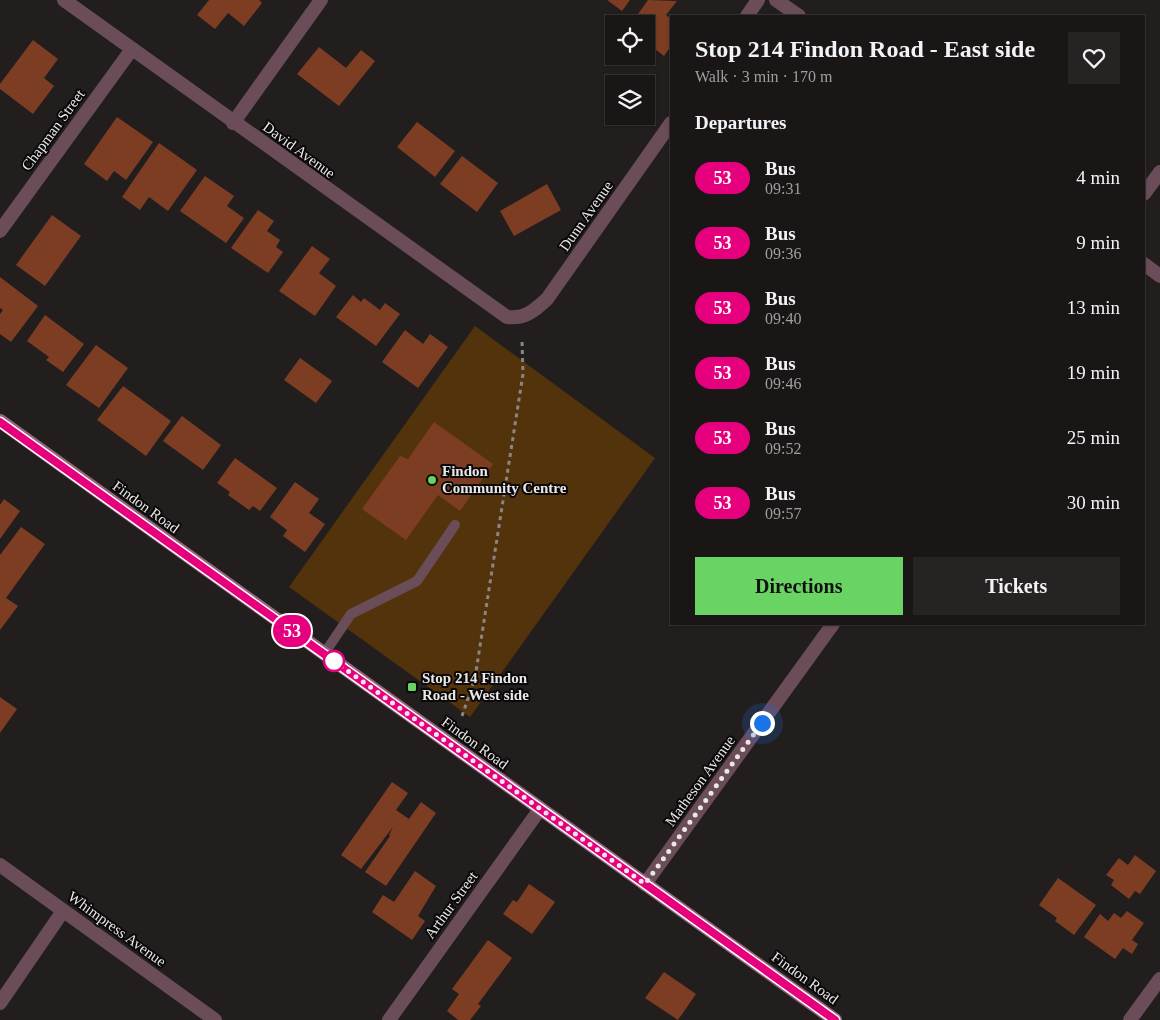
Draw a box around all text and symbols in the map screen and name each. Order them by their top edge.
map controls [605,15,655,125]
button: locate [605,15,655,65]
button: heart [1068,32,1120,84]
text: Stop 214 Findon Road - East side [695,36,1035,62]
text: Walk · 3 min · 170 m [695,68,832,85]
button: layers [605,75,655,125]
street label: Chapman Street [18,86,88,174]
text: Departures [695,112,786,133]
street label: David Avenue [260,119,338,182]
text: Bus [765,158,796,179]
text: 4 min [1076,167,1120,188]
text: 53 [714,168,732,188]
street label: Dunn Avenue [556,178,616,254]
text: 09:31 [765,180,801,197]
text: Bus [765,223,796,244]
text: 9 min [1076,232,1120,253]
text: 53 [714,233,732,253]
text: 09:36 [765,245,801,262]
text: Bus [765,288,796,309]
text: 13 min [1067,297,1120,318]
text: 53 [714,298,732,318]
text: 09:40 [765,310,801,327]
text: Bus [765,353,796,374]
text: 19 min [1067,362,1120,383]
text: 53 [714,363,732,383]
text: 09:46 [765,375,801,392]
text: Bus [765,418,796,439]
text: 25 min [1067,427,1120,448]
text: 53 [714,428,732,448]
text: 09:52 [765,440,801,457]
place label: Findon Community Centre [442,463,567,496]
marker: Findon Community Centre [426,474,438,486]
street label: Findon Road [110,478,183,537]
text: Bus [765,483,796,504]
text: 30 min [1067,492,1120,513]
text: 53 [714,493,732,513]
text: 09:57 [765,505,801,522]
button: Directions [695,557,903,615]
button: Tickets [913,557,1120,615]
line badge: 53 [270,615,314,647]
text: 53 [283,621,301,641]
unlabelled marker [323,650,345,672]
place label: Stop 214 Findon Road - West side [422,670,529,703]
marker: Stop 214 Findon Road - West side [406,681,418,693]
your location [750,711,775,736]
street label: Findon Road [439,714,512,773]
street label: Matheson Avenue [662,732,738,829]
street label: Arthur Street [421,868,481,942]
street label: Whimpress Avenue [65,888,169,970]
street label: Findon Road [769,949,842,1008]

